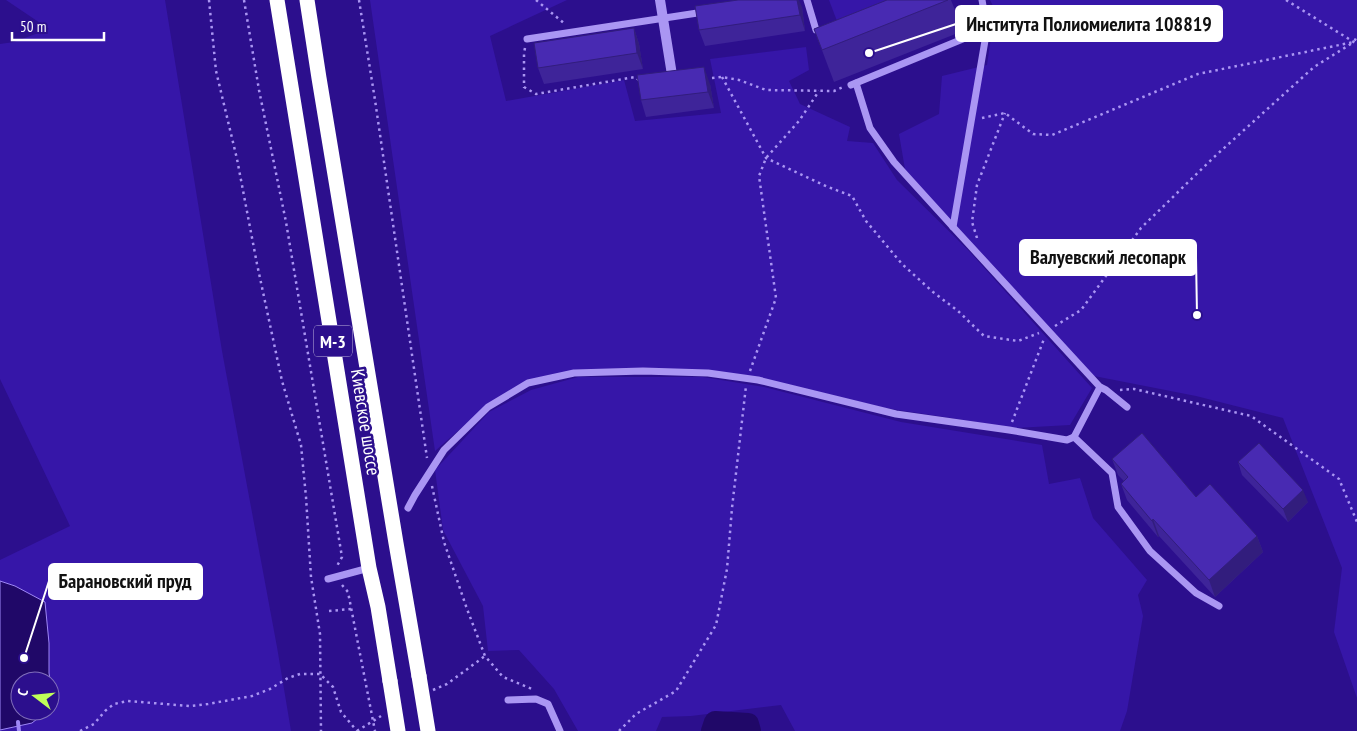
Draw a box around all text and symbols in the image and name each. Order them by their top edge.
callout: Института Полиомиелита 108819 [956,6,1222,41]
scale bar [12,10,105,42]
text: Института Полиомиелита 108819 [966,11,1212,37]
text: 50 m [20,17,46,36]
callout: Валуевский лесопарк [1020,240,1196,275]
text: Валуевский лесопарк [1030,244,1187,270]
road number: М-3 [314,326,352,356]
street label: Киевское шоссе [346,367,386,477]
callout: Барановский пруд [49,564,202,599]
text: Барановский пруд [58,568,192,594]
north arrow [10,671,60,721]
text: С [13,686,32,698]

